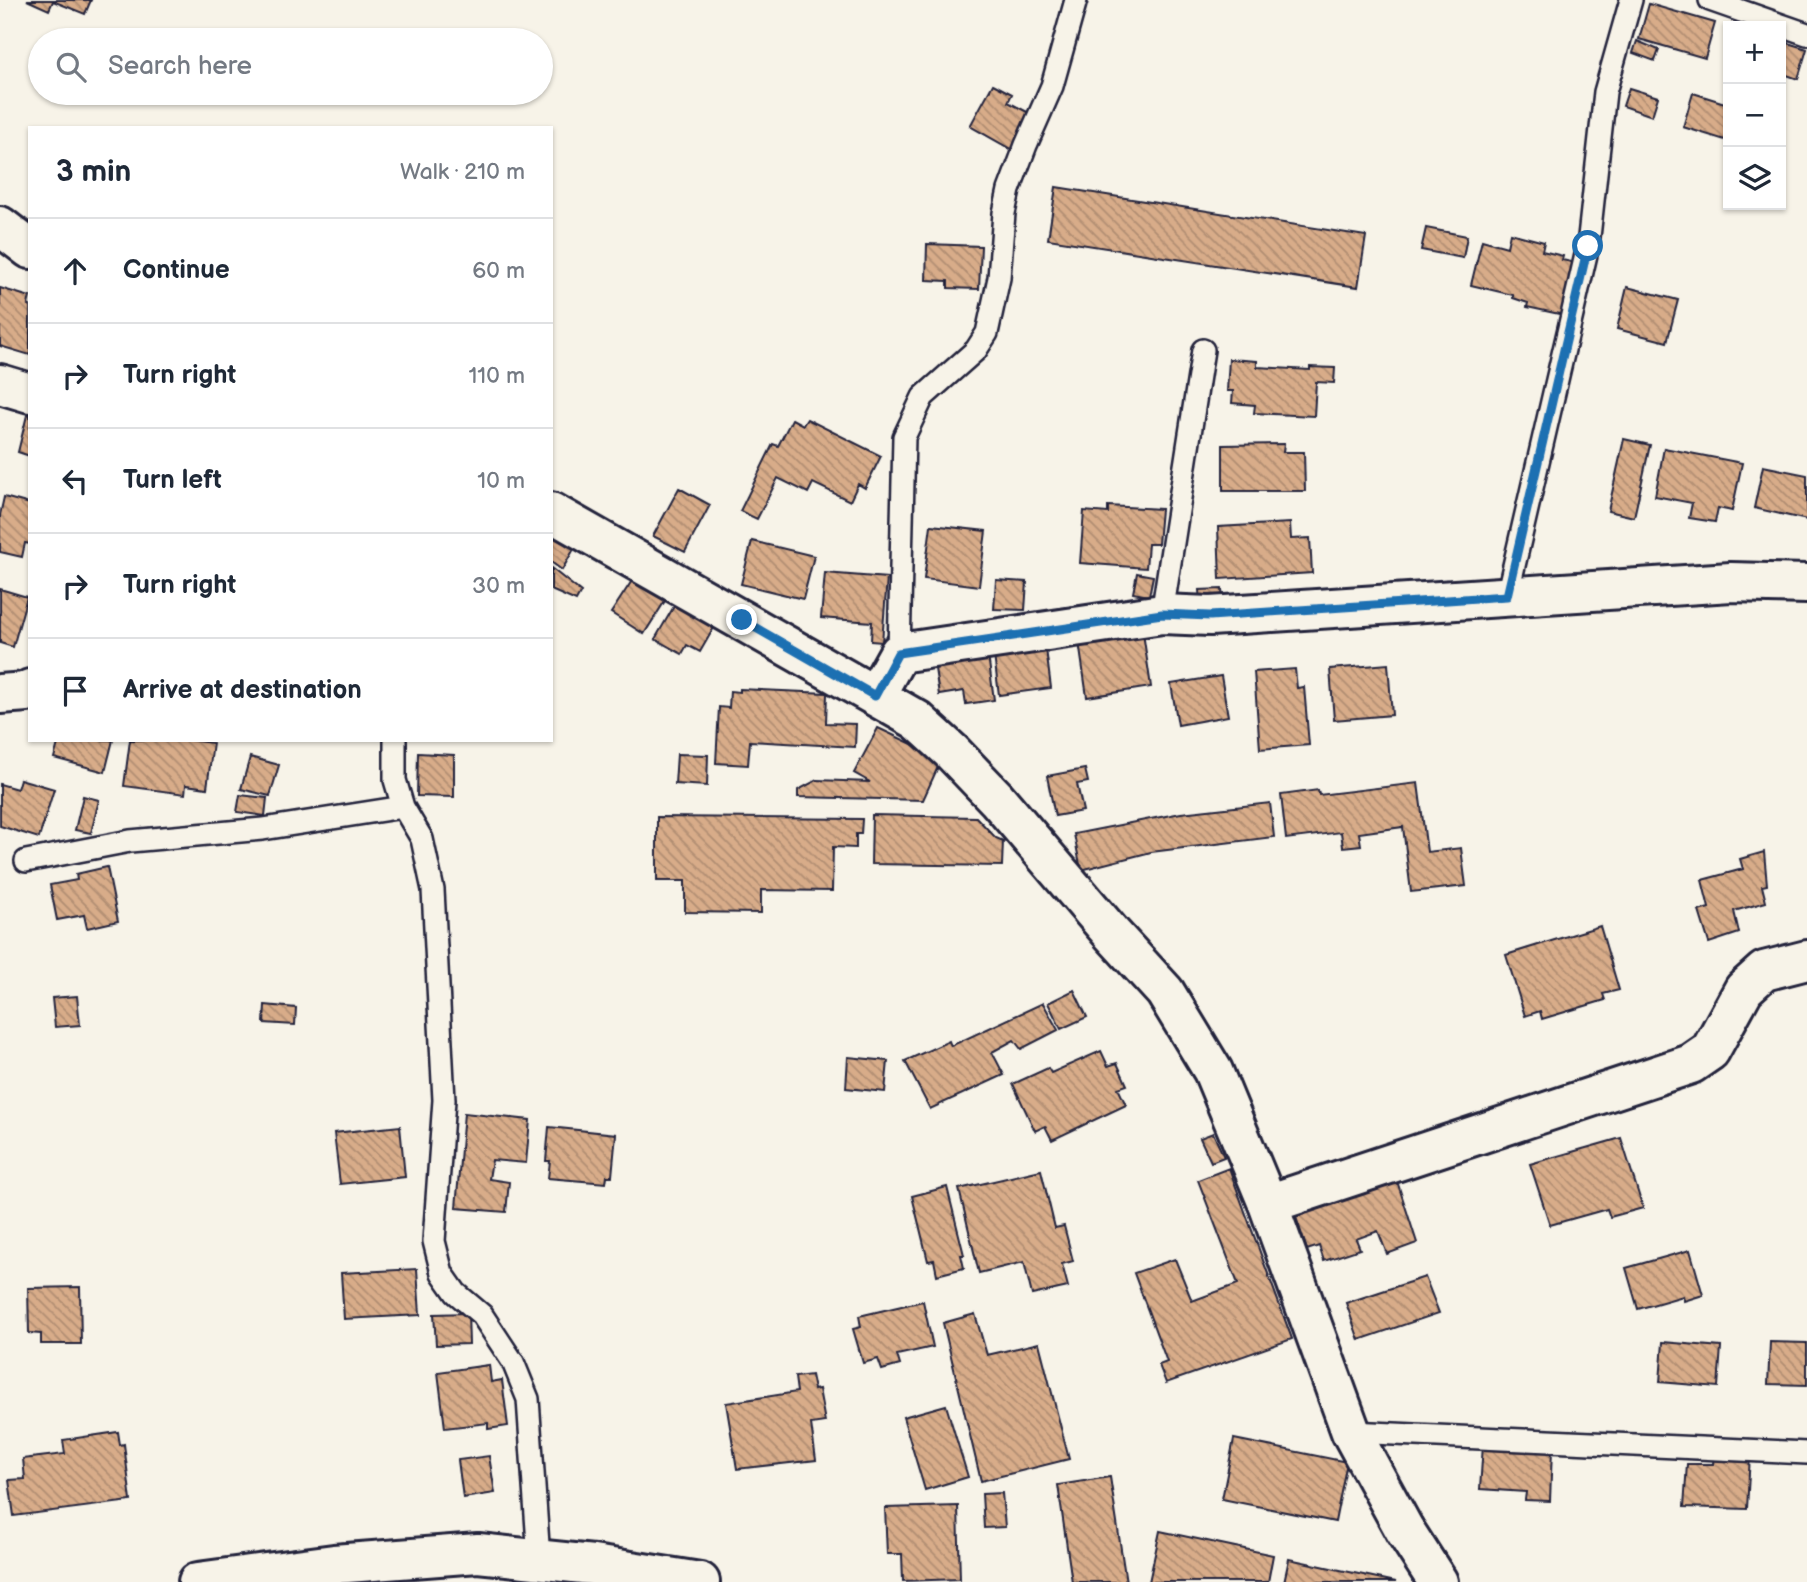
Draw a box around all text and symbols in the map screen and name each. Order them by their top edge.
map controls [1723,21,1786,210]
button: + [1723,21,1786,84]
search box [28,28,553,105]
icon: search [52,48,90,86]
text: Search here [108,51,252,82]
button: − [1723,84,1786,147]
button: layers [1723,147,1786,210]
text: 3 min [56,154,131,190]
text: Walk · 210 m [400,158,525,186]
route start [1572,230,1603,261]
icon: ahead [56,252,94,290]
text: Continue [123,255,230,286]
text: 60 m [472,257,525,285]
icon: right [56,357,94,395]
text: Turn right [123,360,236,391]
text: 110 m [468,362,525,390]
icon: left [56,462,94,500]
text: Turn left [123,465,222,496]
text: 10 m [477,467,525,495]
icon: right [56,567,94,605]
text: Turn right [123,570,236,601]
text: 30 m [472,572,525,600]
route end [726,604,757,635]
icon: arrive [56,672,94,710]
text: Arrive at destination [123,675,362,706]

